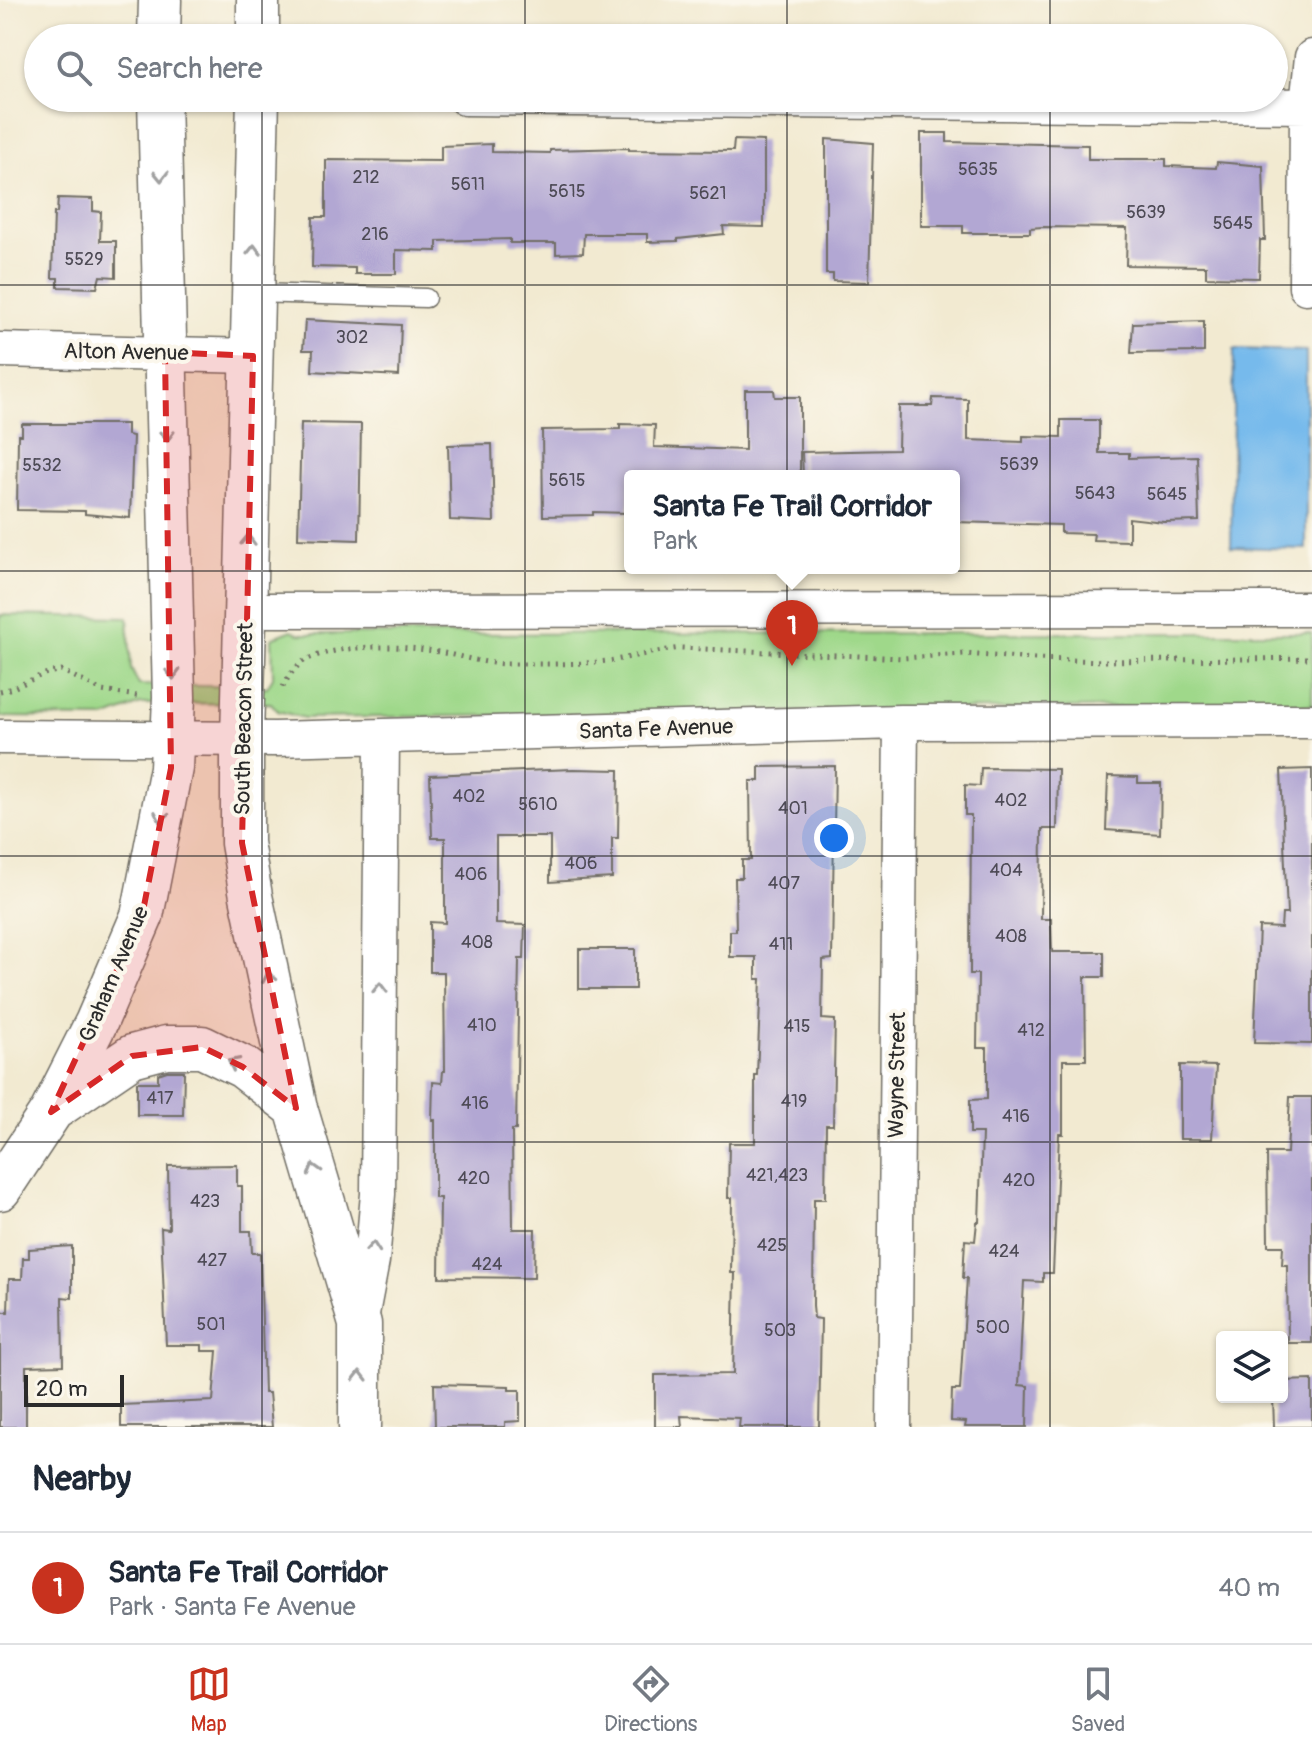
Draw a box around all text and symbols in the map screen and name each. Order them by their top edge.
search box [24,24,1288,112]
icon: search [52,46,96,90]
text: Search here [116,50,263,87]
house number: 5635 [958,158,998,181]
house number: 212 [352,166,380,189]
one-way arrow [152,170,170,183]
house number: 5611 [451,173,485,196]
house number: 5615 [548,180,586,203]
house number: 5621 [689,182,727,205]
house number: 5639 [1126,201,1166,224]
house number: 5645 [1213,212,1253,235]
house number: 216 [361,223,389,246]
one-way arrow [246,243,263,256]
house number: 5529 [65,248,103,271]
house number: 302 [336,326,368,349]
street label: Alton Avenue [63,337,189,367]
one-way arrow [158,430,176,443]
house number: 5639 [999,453,1039,476]
house number: 5532 [22,454,62,477]
house number: 5615 [548,469,586,492]
popup [624,470,960,574]
house number: 5643 [1075,482,1115,505]
house number: 5645 [1147,483,1187,506]
text: Santa Fe Trail Corridor [652,488,932,525]
text: Park [652,525,698,557]
one-way arrow [239,533,257,546]
pin: 1 [766,600,818,666]
street label: South Beacon Street [228,622,260,816]
one-way arrow [165,668,182,681]
street label: Santa Fe Avenue [578,712,734,746]
house number: 402 [453,785,485,808]
house number: 402 [995,789,1027,812]
house number: 5610 [518,793,558,816]
house number: 401 [778,797,808,820]
one-way arrow [154,810,171,823]
your location [814,818,854,858]
house number: 406 [564,852,598,875]
house number: 404 [989,859,1023,882]
house number: 406 [454,863,488,886]
house number: 407 [768,872,801,895]
street label: Graham Avenue [73,902,155,1046]
house number: 408 [995,925,1027,948]
house number: 408 [461,931,493,954]
house number: 411 [769,933,793,956]
one-way arrow [261,970,278,984]
one-way arrow [371,981,389,994]
street label: Wayne Street [882,1012,912,1138]
house number: 410 [467,1014,497,1037]
house number: 415 [783,1015,811,1038]
house number: 412 [1017,1019,1045,1042]
one-way arrow [227,1057,242,1072]
house number: 417 [147,1087,174,1110]
house number: 419 [781,1090,807,1113]
house number: 416 [461,1092,489,1115]
house number: 416 [1002,1105,1030,1128]
one-way arrow [307,1163,323,1176]
house number: 421,423 [746,1164,808,1187]
house number: 420 [458,1167,490,1190]
house number: 420 [1003,1169,1035,1192]
house number: 423 [190,1190,220,1213]
house number: 425 [757,1234,787,1257]
one-way arrow [364,1240,381,1253]
house number: 424 [989,1240,1020,1263]
house number: 427 [197,1249,227,1272]
house number: 424 [472,1253,503,1276]
house number: 501 [196,1313,226,1336]
house number: 500 [976,1316,1010,1339]
house number: 503 [764,1319,796,1342]
map controls [1216,1331,1288,1403]
button: layers [1216,1331,1288,1403]
one-way arrow [351,1369,369,1382]
scale bar [24,1371,124,1407]
text: 20 m [36,1375,88,1403]
text: Nearby [32,1458,131,1501]
text: Santa Fe Trail Corridor [108,1554,388,1591]
text: 1 [53,1572,63,1604]
text: 40 m [1218,1572,1280,1604]
text: Park · Santa Fe Avenue [108,1591,356,1623]
tab: Map [187,1662,231,1738]
tab: Directions [604,1662,697,1738]
tab: Saved [1071,1662,1125,1738]

